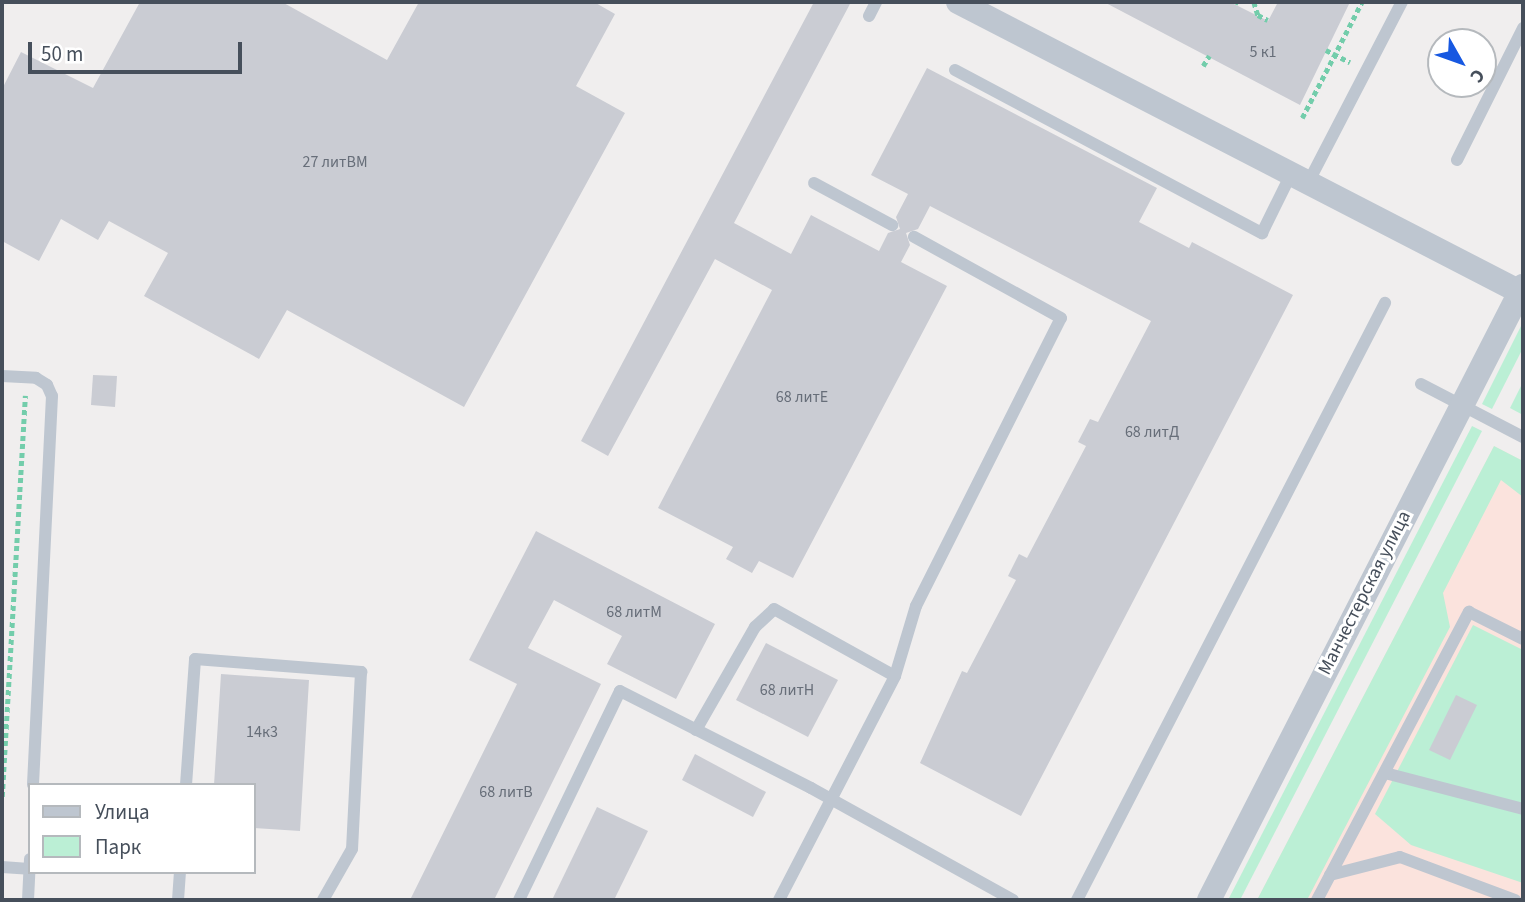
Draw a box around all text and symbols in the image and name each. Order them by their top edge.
scale bar [32,28,245,72]
north arrow [1427,28,1497,98]
text: 50 m [41,39,83,69]
house number: 5 к1 [1249,42,1277,62]
text: С [1463,63,1491,88]
house number: 27 литВМ [302,152,368,172]
house number: 68 литЕ [776,387,828,407]
house number: 68 литД [1125,422,1179,442]
street label: Манчестерская улица [1314,507,1416,679]
house number: 68 литМ [606,602,662,622]
house number: 68 литН [760,680,814,700]
house number: 14к3 [246,722,278,742]
house number: 68 литВ [479,782,533,802]
legend [28,783,256,874]
text: Улица [95,797,150,827]
text: Парк [95,832,141,862]

